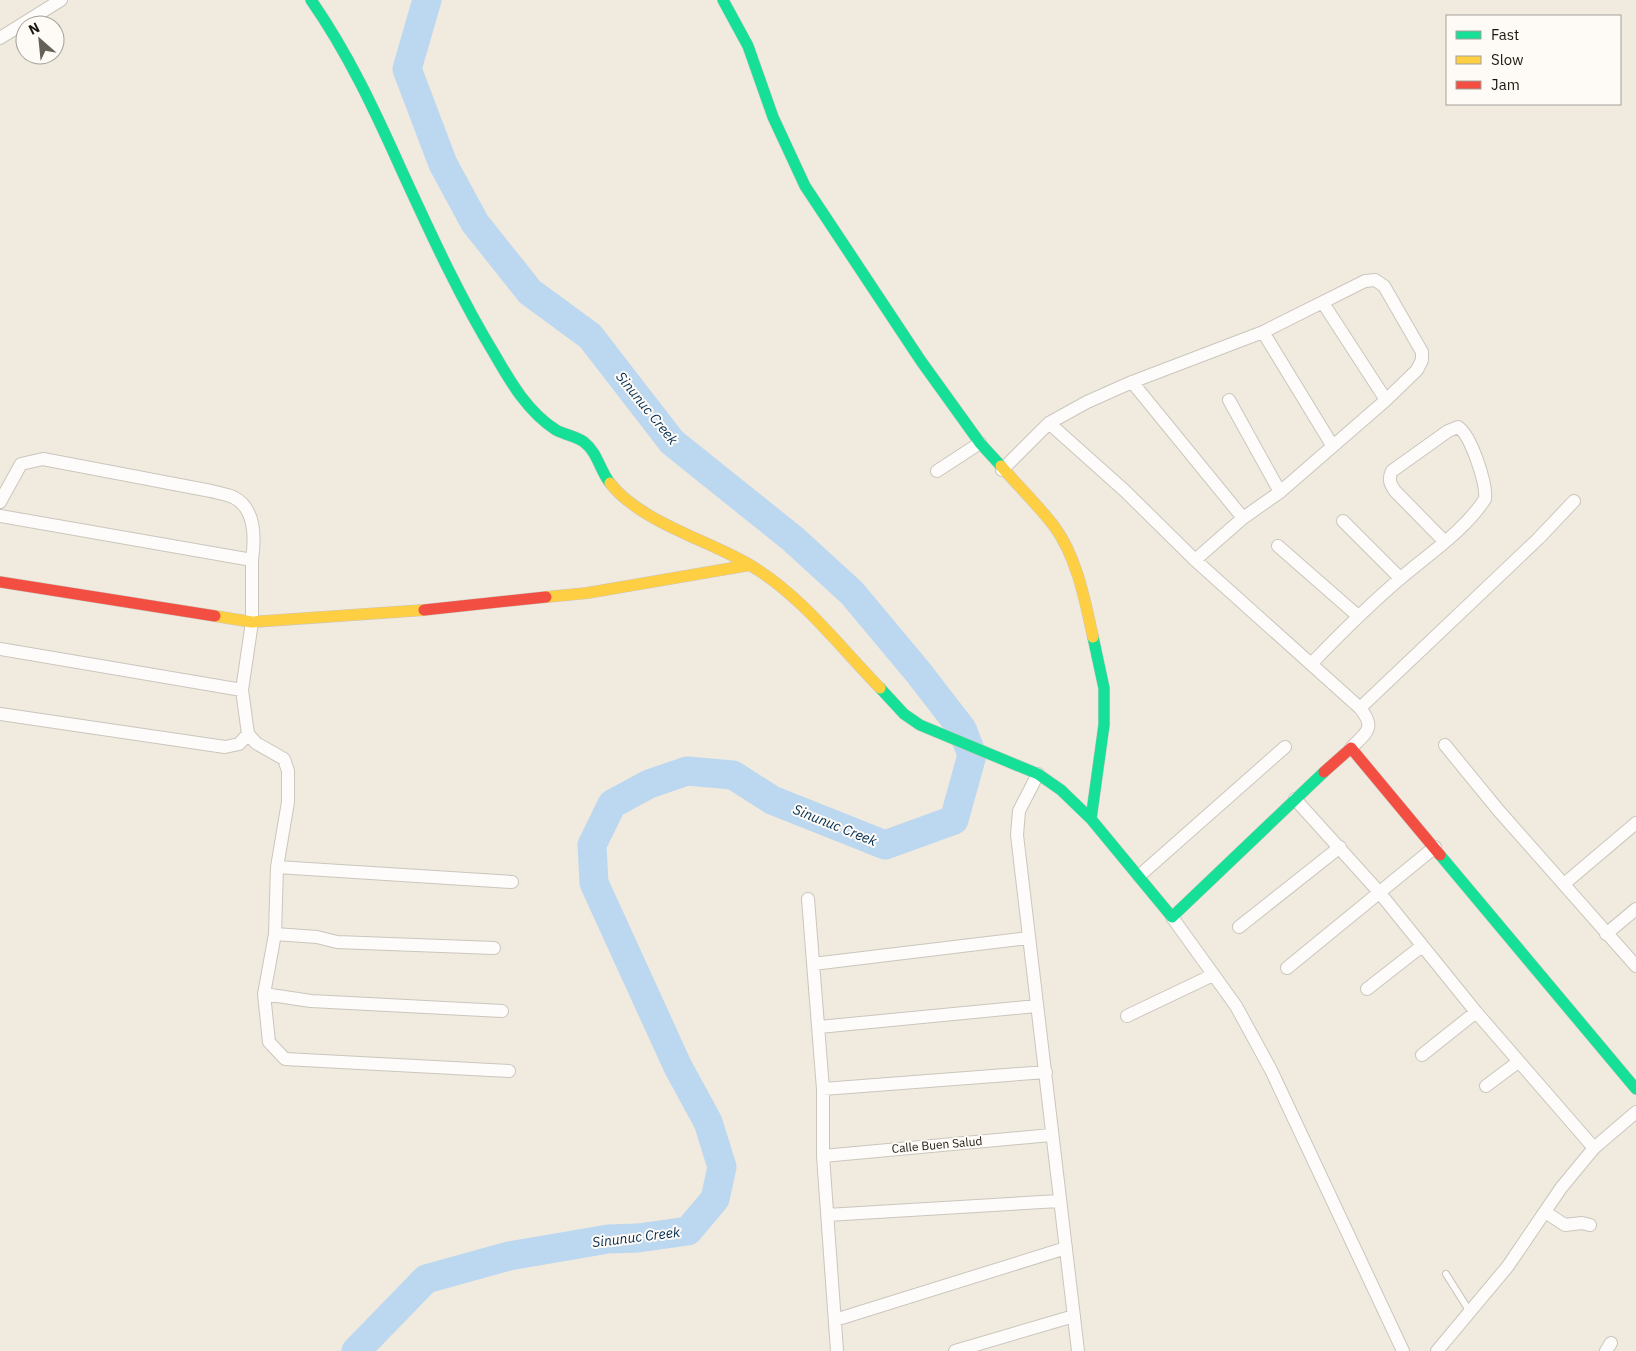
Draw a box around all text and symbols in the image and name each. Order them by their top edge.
north arrow [15,15,65,65]
legend [1446,15,1621,105]
text: N [25,18,43,39]
text: Fast [1491,25,1519,44]
text: Slow [1491,50,1524,69]
text: Jam [1491,75,1520,94]
water label: Sinunuc Creek [612,368,682,449]
water label: Sinunuc Creek [791,800,880,850]
street label: Calle Buen Salud [891,1133,983,1156]
water label: Sinunuc Creek [591,1223,682,1251]

